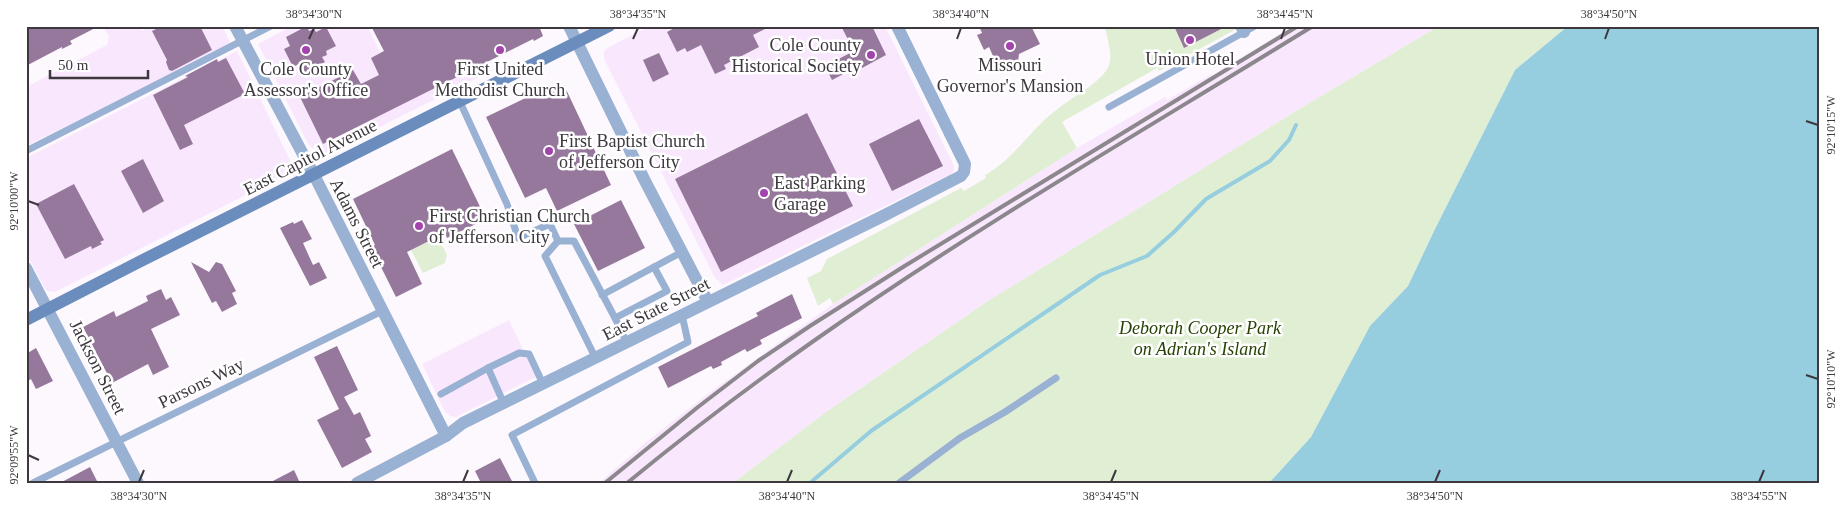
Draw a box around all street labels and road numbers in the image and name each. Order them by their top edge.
street label: East Capitol Avenue [240,115,380,199]
street label: Adams Street [326,175,388,271]
street label: East State Street [599,273,713,345]
street label: Jackson Street [66,316,130,418]
street label: Parsons Way [155,354,247,412]

